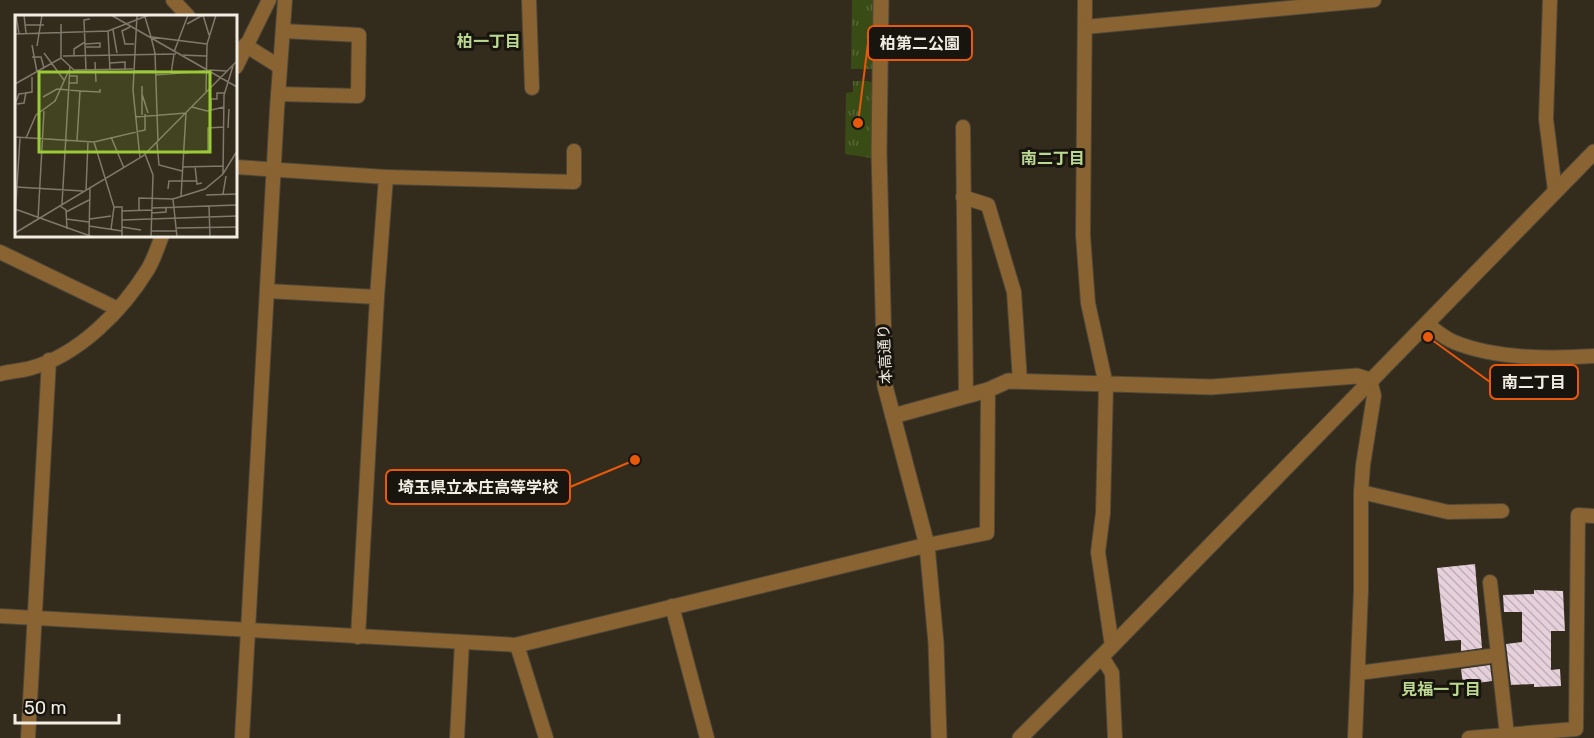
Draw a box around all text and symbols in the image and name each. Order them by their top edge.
inset map [15,15,237,237]
callout: 柏第二公園 [868,26,972,60]
district label: 柏一丁目 [457,32,521,51]
text: 柏第二公園 [880,34,960,53]
district label: 南二丁目 [1021,149,1085,168]
street label: 本高通り [874,324,896,384]
callout: 南二丁目 [1490,365,1578,399]
text: 南二丁目 [1502,373,1566,392]
callout: 埼玉県立本庄高等学校 [386,470,570,504]
text: 埼玉県立本庄高等学校 [398,478,558,497]
district label: 見福一丁目 [1401,680,1481,699]
scale bar [15,687,118,725]
text: 50 m [24,697,67,719]

